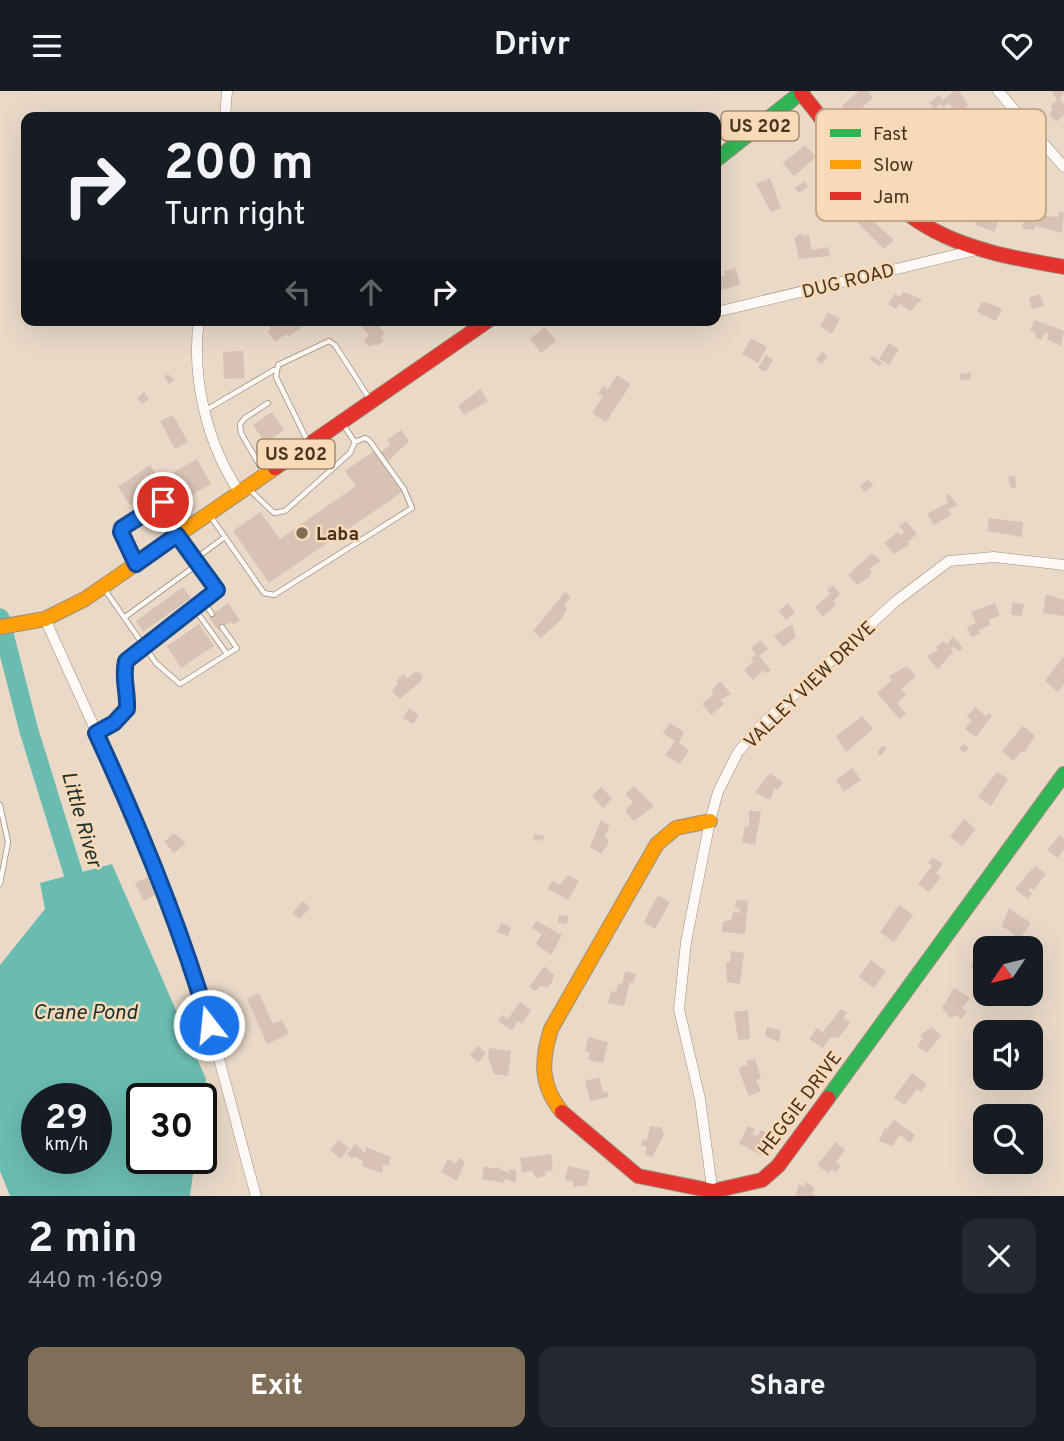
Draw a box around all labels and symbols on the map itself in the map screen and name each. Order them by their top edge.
legend [816,109,1046,221]
road number: US 202 [722,111,798,141]
text: Fast [873,123,908,147]
text: Slow [873,154,913,178]
text: Jam [873,186,910,210]
street label: DUG ROAD [800,259,897,305]
road number: US 202 [258,439,334,468]
pin [133,472,193,532]
place label: Laba [316,523,359,547]
marker: Laba [294,525,310,541]
street label: VALLEY VIEW DRIVE [740,616,881,754]
water label: Little River [54,768,108,873]
north arrow [973,936,1043,1006]
position arrow [172,988,246,1062]
water label: Crane Pond [33,1000,139,1027]
street label: HEGGIE DRIVE [753,1047,848,1162]
speed limit sign: 30 [126,1083,217,1174]

